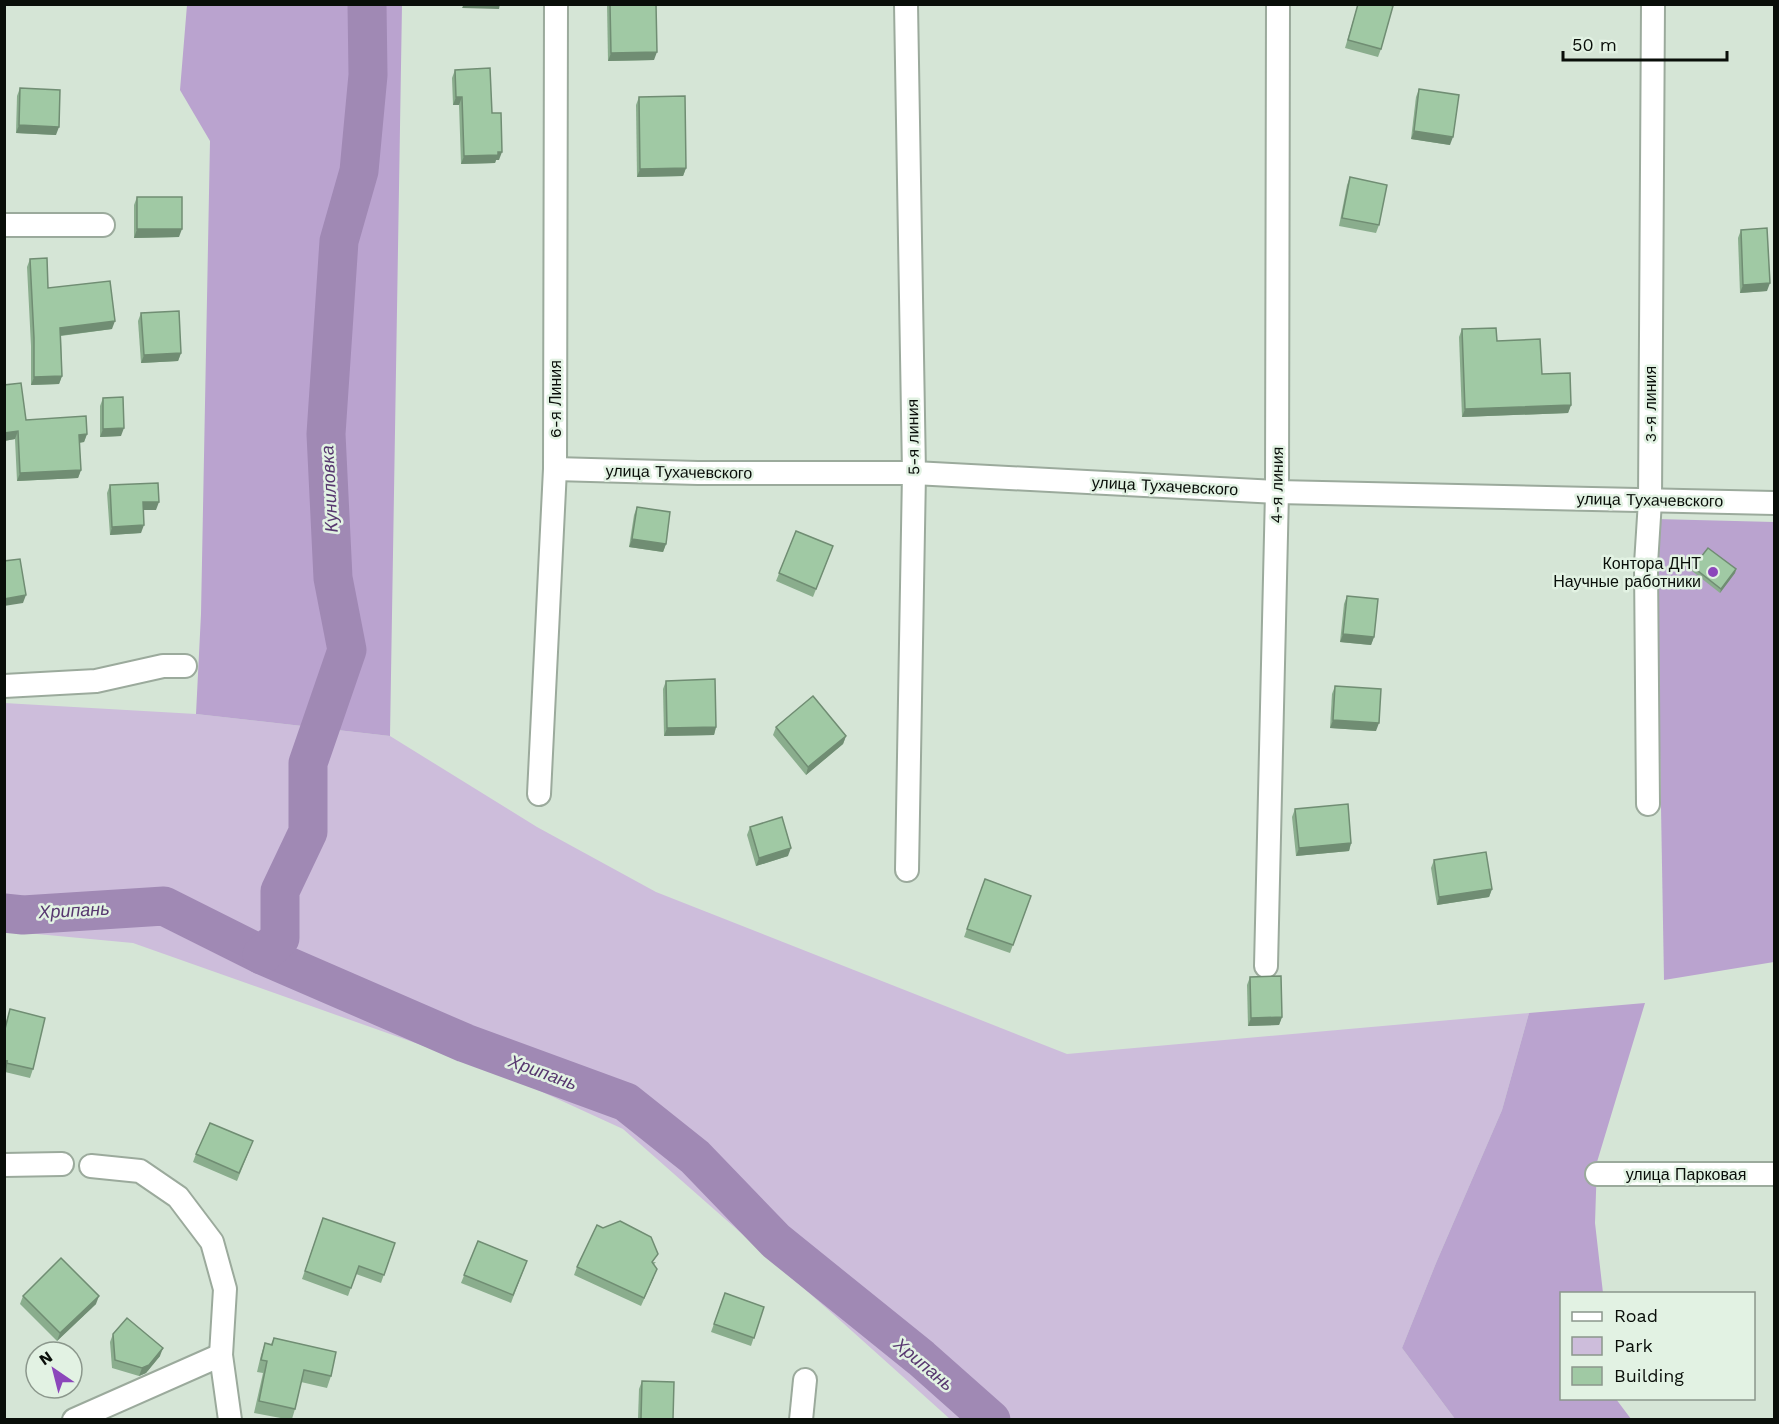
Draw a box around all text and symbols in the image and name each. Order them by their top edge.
scale bar [1563,24,1726,62]
text: 50 m [1572,34,1617,55]
street label: 6-я Линия [546,360,565,438]
street label: 3-я линия [1641,366,1660,442]
street label: 5-я линия [903,399,923,475]
water label: Куниловка [316,445,342,533]
street label: 4-я линия [1267,446,1287,524]
street label: улица Тухачевского [605,461,753,483]
street label: улица Тухачевского [1091,473,1239,499]
street label: улица Тухачевского [1576,489,1724,511]
place label: Контора ДНТ Научные работники [1553,554,1701,591]
marker: Контора ДНТ Научные работники [1706,565,1720,579]
water label: Хрипань [37,898,110,922]
water label: Хрипань [505,1050,580,1094]
street label: улица Парковая [1626,1165,1746,1184]
legend [1560,1292,1755,1400]
text: Road [1614,1305,1658,1326]
water label: Хрипань [889,1332,958,1395]
text: Park [1614,1335,1653,1356]
north arrow [24,1340,84,1400]
text: N [35,1347,56,1369]
text: Building [1614,1365,1684,1386]

